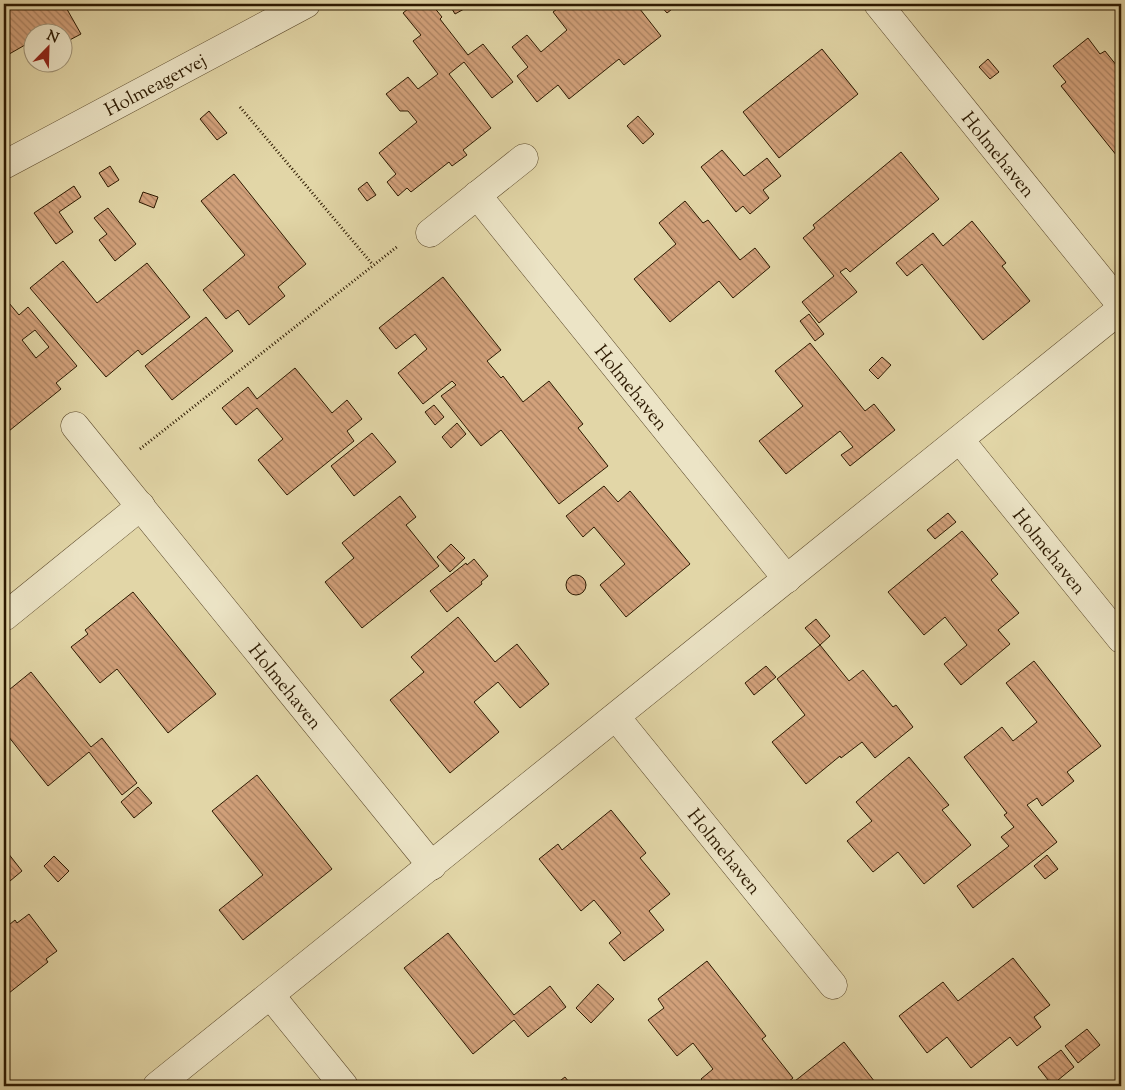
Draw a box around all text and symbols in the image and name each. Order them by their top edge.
north arrow [22,22,72,72]
text: N [43,26,61,49]
street label: Holmeagervej [100,48,212,124]
street label: Holmehaven [954,107,1040,204]
street label: Holmehaven [587,340,673,437]
street label: Holmehaven [1005,504,1091,601]
street label: Holmehaven [241,639,327,736]
street label: Holmehaven [680,804,766,901]

